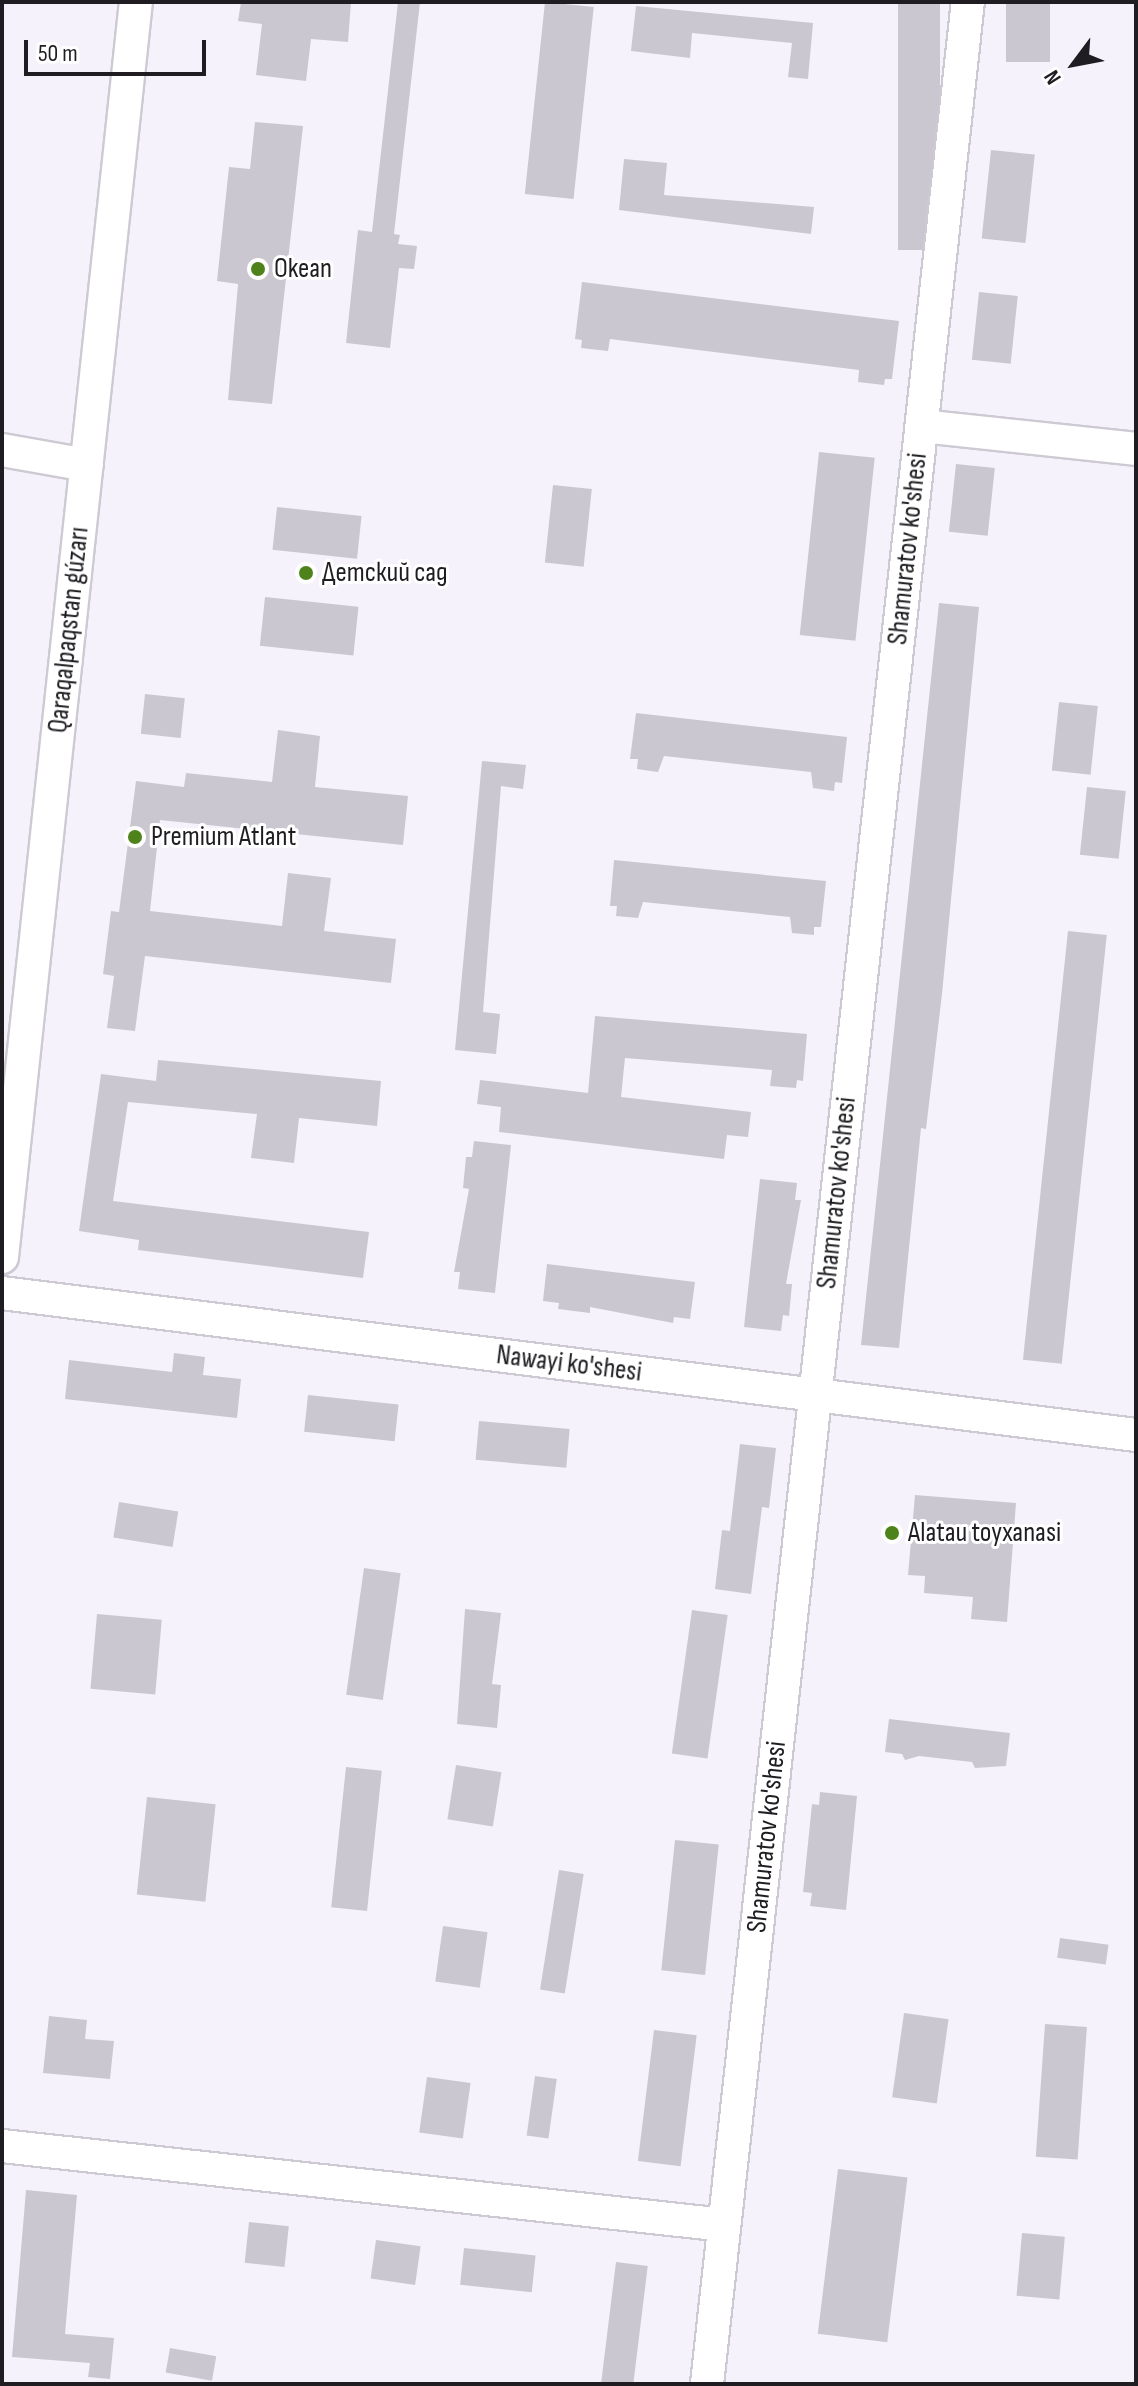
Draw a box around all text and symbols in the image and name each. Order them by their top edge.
scale bar [28,24,210,74]
north arrow [1034,24,1114,104]
text: 50 m [38,39,78,68]
text: N [1039,65,1068,89]
place label: Okean [274,252,332,286]
marker: Okean [249,260,267,278]
street label: Shamuratov ko'shesi [881,451,935,647]
street label: Qaraqalpaqstan gúzarı [41,525,97,735]
place label: Детский сад [322,556,448,590]
marker: Детский сад [297,564,315,582]
place label: Premium Atlant [151,820,296,854]
marker: Premium Atlant [126,828,144,846]
street label: Shamuratov ko'shesi [810,1095,864,1291]
street label: Nawayi ko'shesi [494,1338,644,1390]
place label: Alatau toyxanasi [908,1516,1061,1550]
marker: Alatau toyxanasi [883,1524,901,1542]
street label: Shamuratov ko'shesi [740,1739,794,1935]

